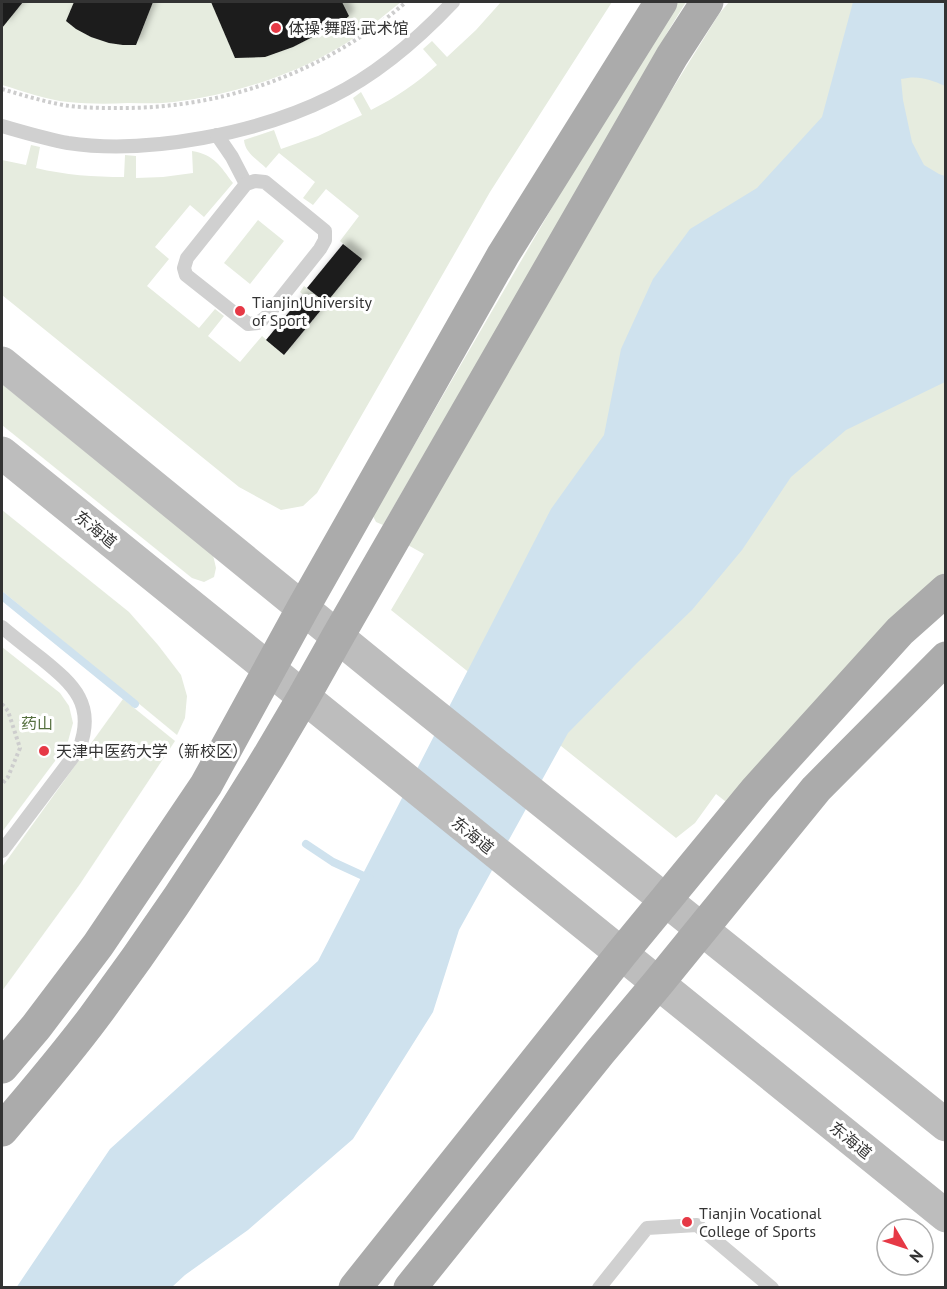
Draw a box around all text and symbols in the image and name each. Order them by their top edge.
place label: 体操·舞蹈·武术馆 [288,18,409,38]
marker: 体操·舞蹈·武术馆 [269,21,283,35]
place label: Tianjin University of Sport [252,292,372,330]
marker: Tianjin University of Sport [233,304,247,318]
street label: 东海道 [71,506,121,552]
park label: 药山 [21,713,53,733]
place label: 天津中医药大学（新校区） [56,741,248,761]
marker: 天津中医药大学（新校区） [37,744,51,758]
street label: 东海道 [448,812,498,858]
street label: 东海道 [826,1117,876,1163]
place label: Tianjin Vocational College of Sports [699,1203,822,1241]
marker: Tianjin Vocational College of Sports [680,1215,694,1229]
north arrow [875,1217,935,1277]
text: N [906,1246,928,1267]

